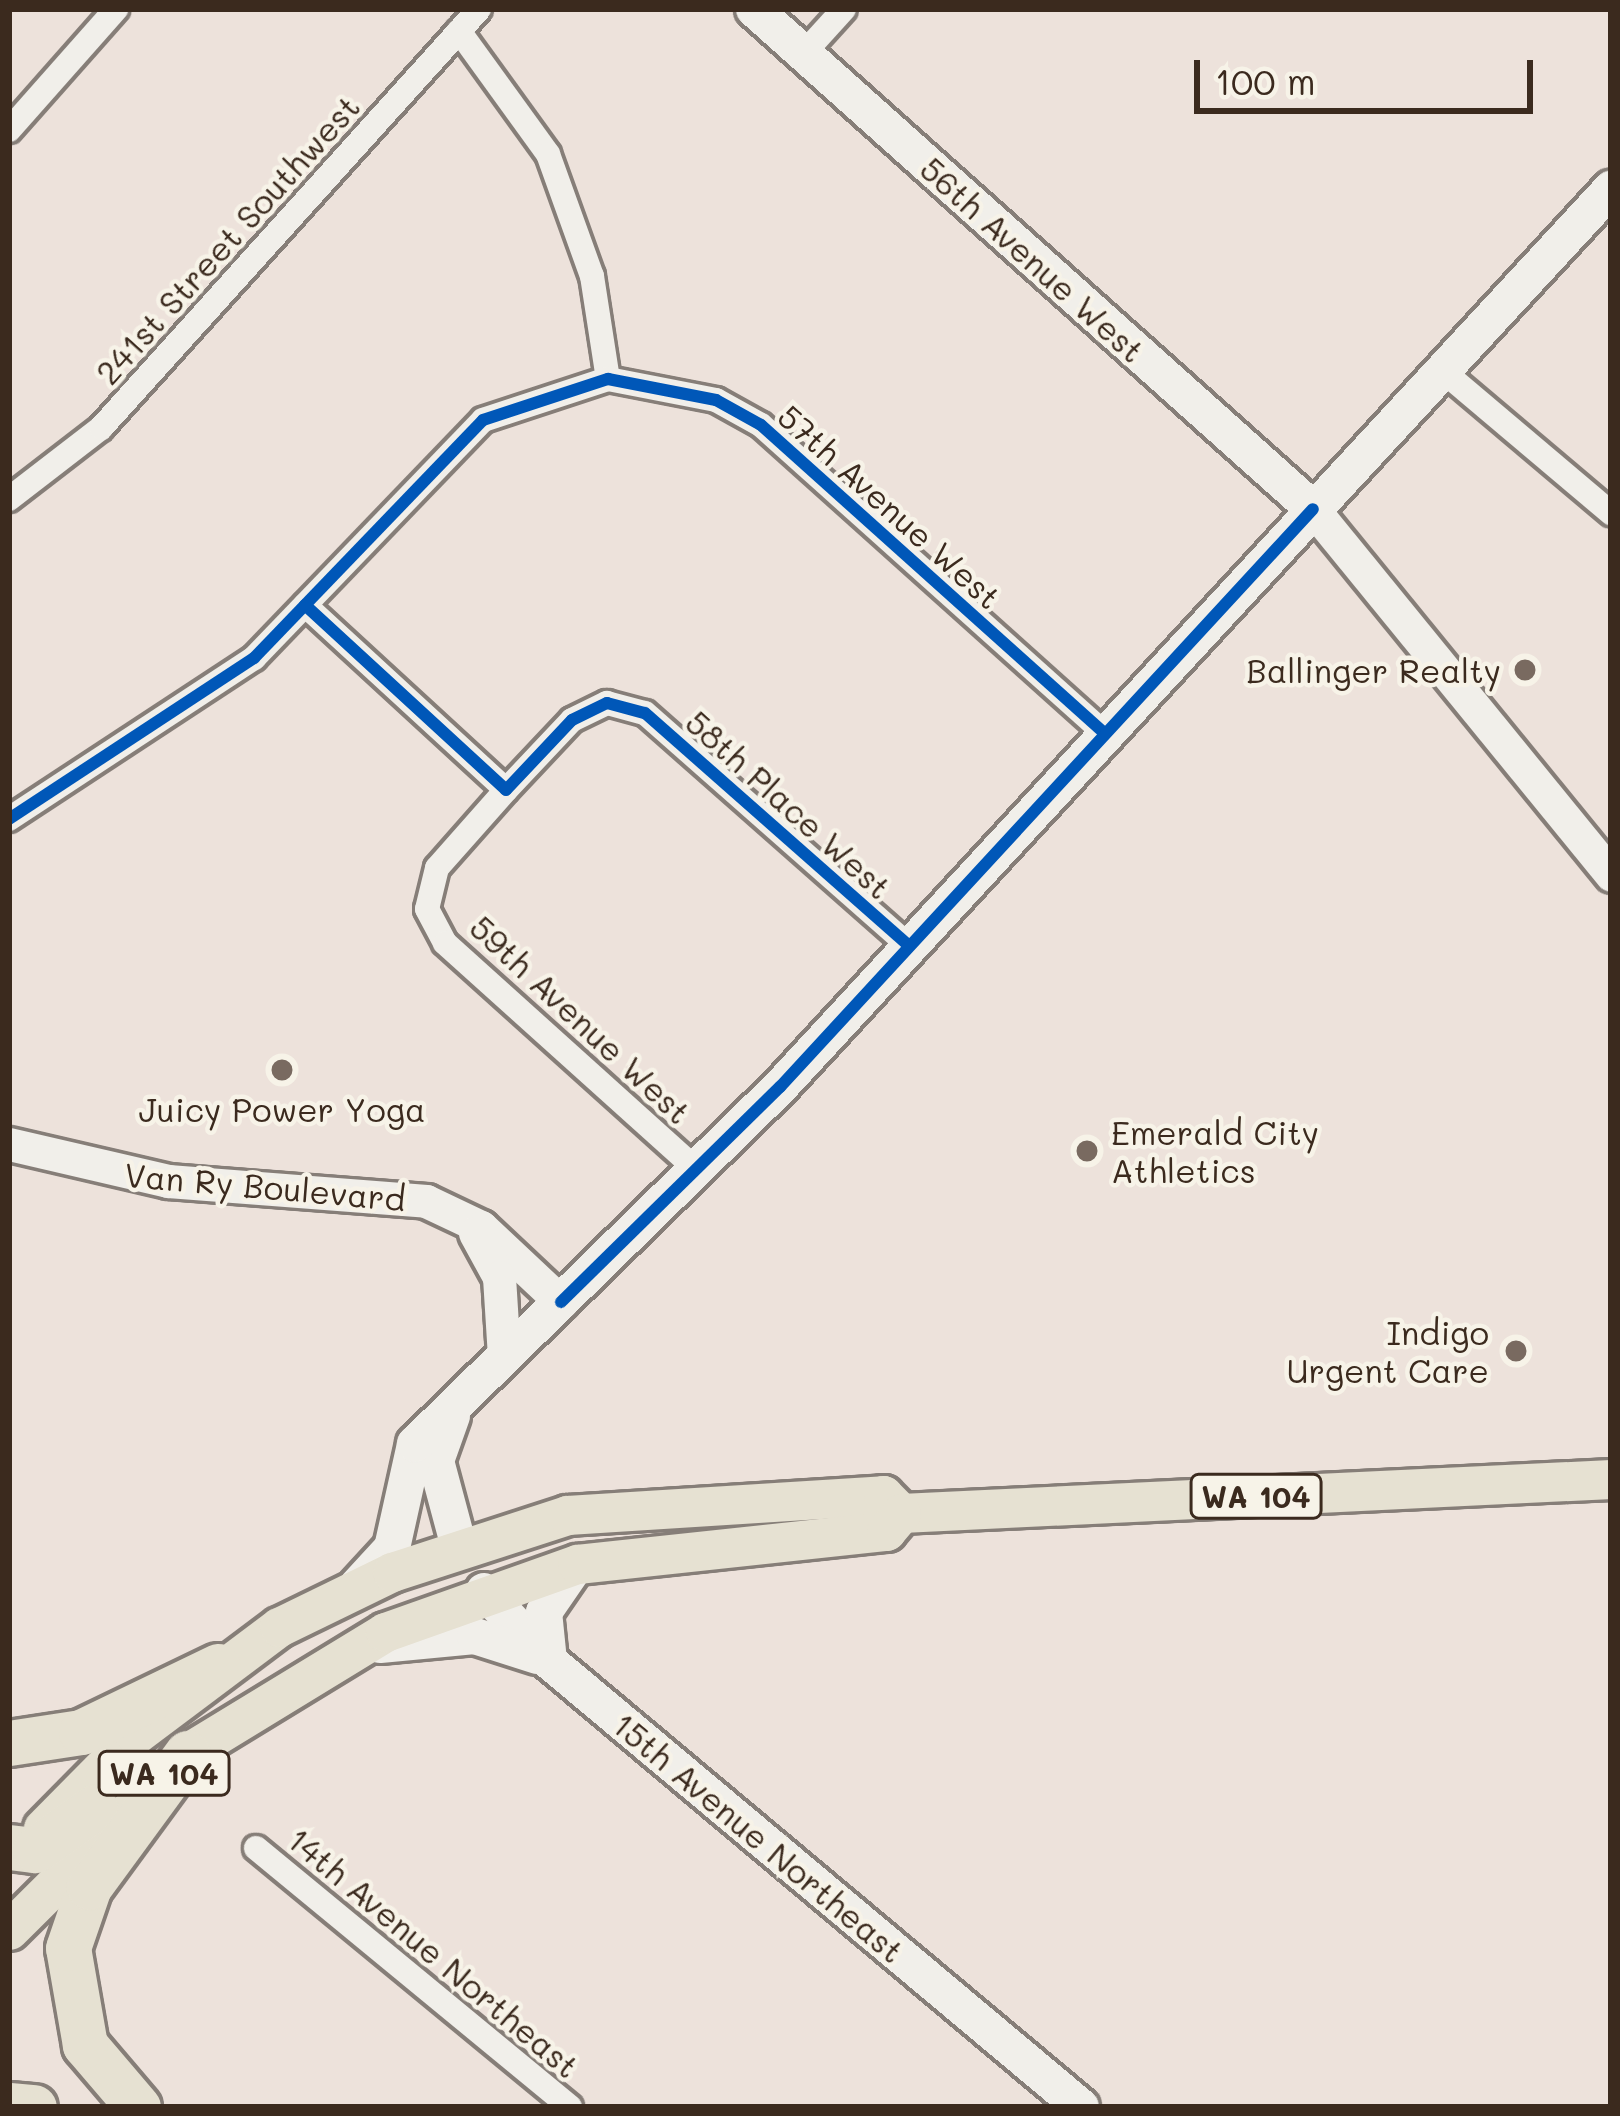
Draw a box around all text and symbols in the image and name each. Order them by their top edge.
scale bar [1200,36,1539,110]
text: 100 m [1215,57,1316,104]
street label: 241st Street Southwest [87,86,367,392]
street label: 56th Avenue West [913,148,1153,370]
street label: 57th Avenue West [770,396,1010,616]
place label: Ballinger Realty [1246,650,1501,690]
marker: Ballinger Realty [1512,657,1538,683]
street label: 58th Place West [678,702,900,906]
street label: 59th Avenue West [462,907,700,1131]
marker: Juicy Power Yoga [269,1057,295,1083]
place label: Juicy Power Yoga [138,1089,426,1129]
place label: Emerald City Athletics [1111,1112,1319,1190]
marker: Emerald City Athletics [1074,1138,1100,1164]
street label: Van Ry Boulevard [123,1154,407,1218]
place label: Indigo Urgent Care [1286,1312,1489,1390]
marker: Indigo Urgent Care [1500,1335,1532,1367]
road number: WA 104 [1187,1472,1325,1520]
street label: 15th Avenue Northeast [605,1704,913,1970]
road number: WA 104 [95,1749,233,1797]
street label: 14th Avenue Northeast [280,1819,588,2085]

